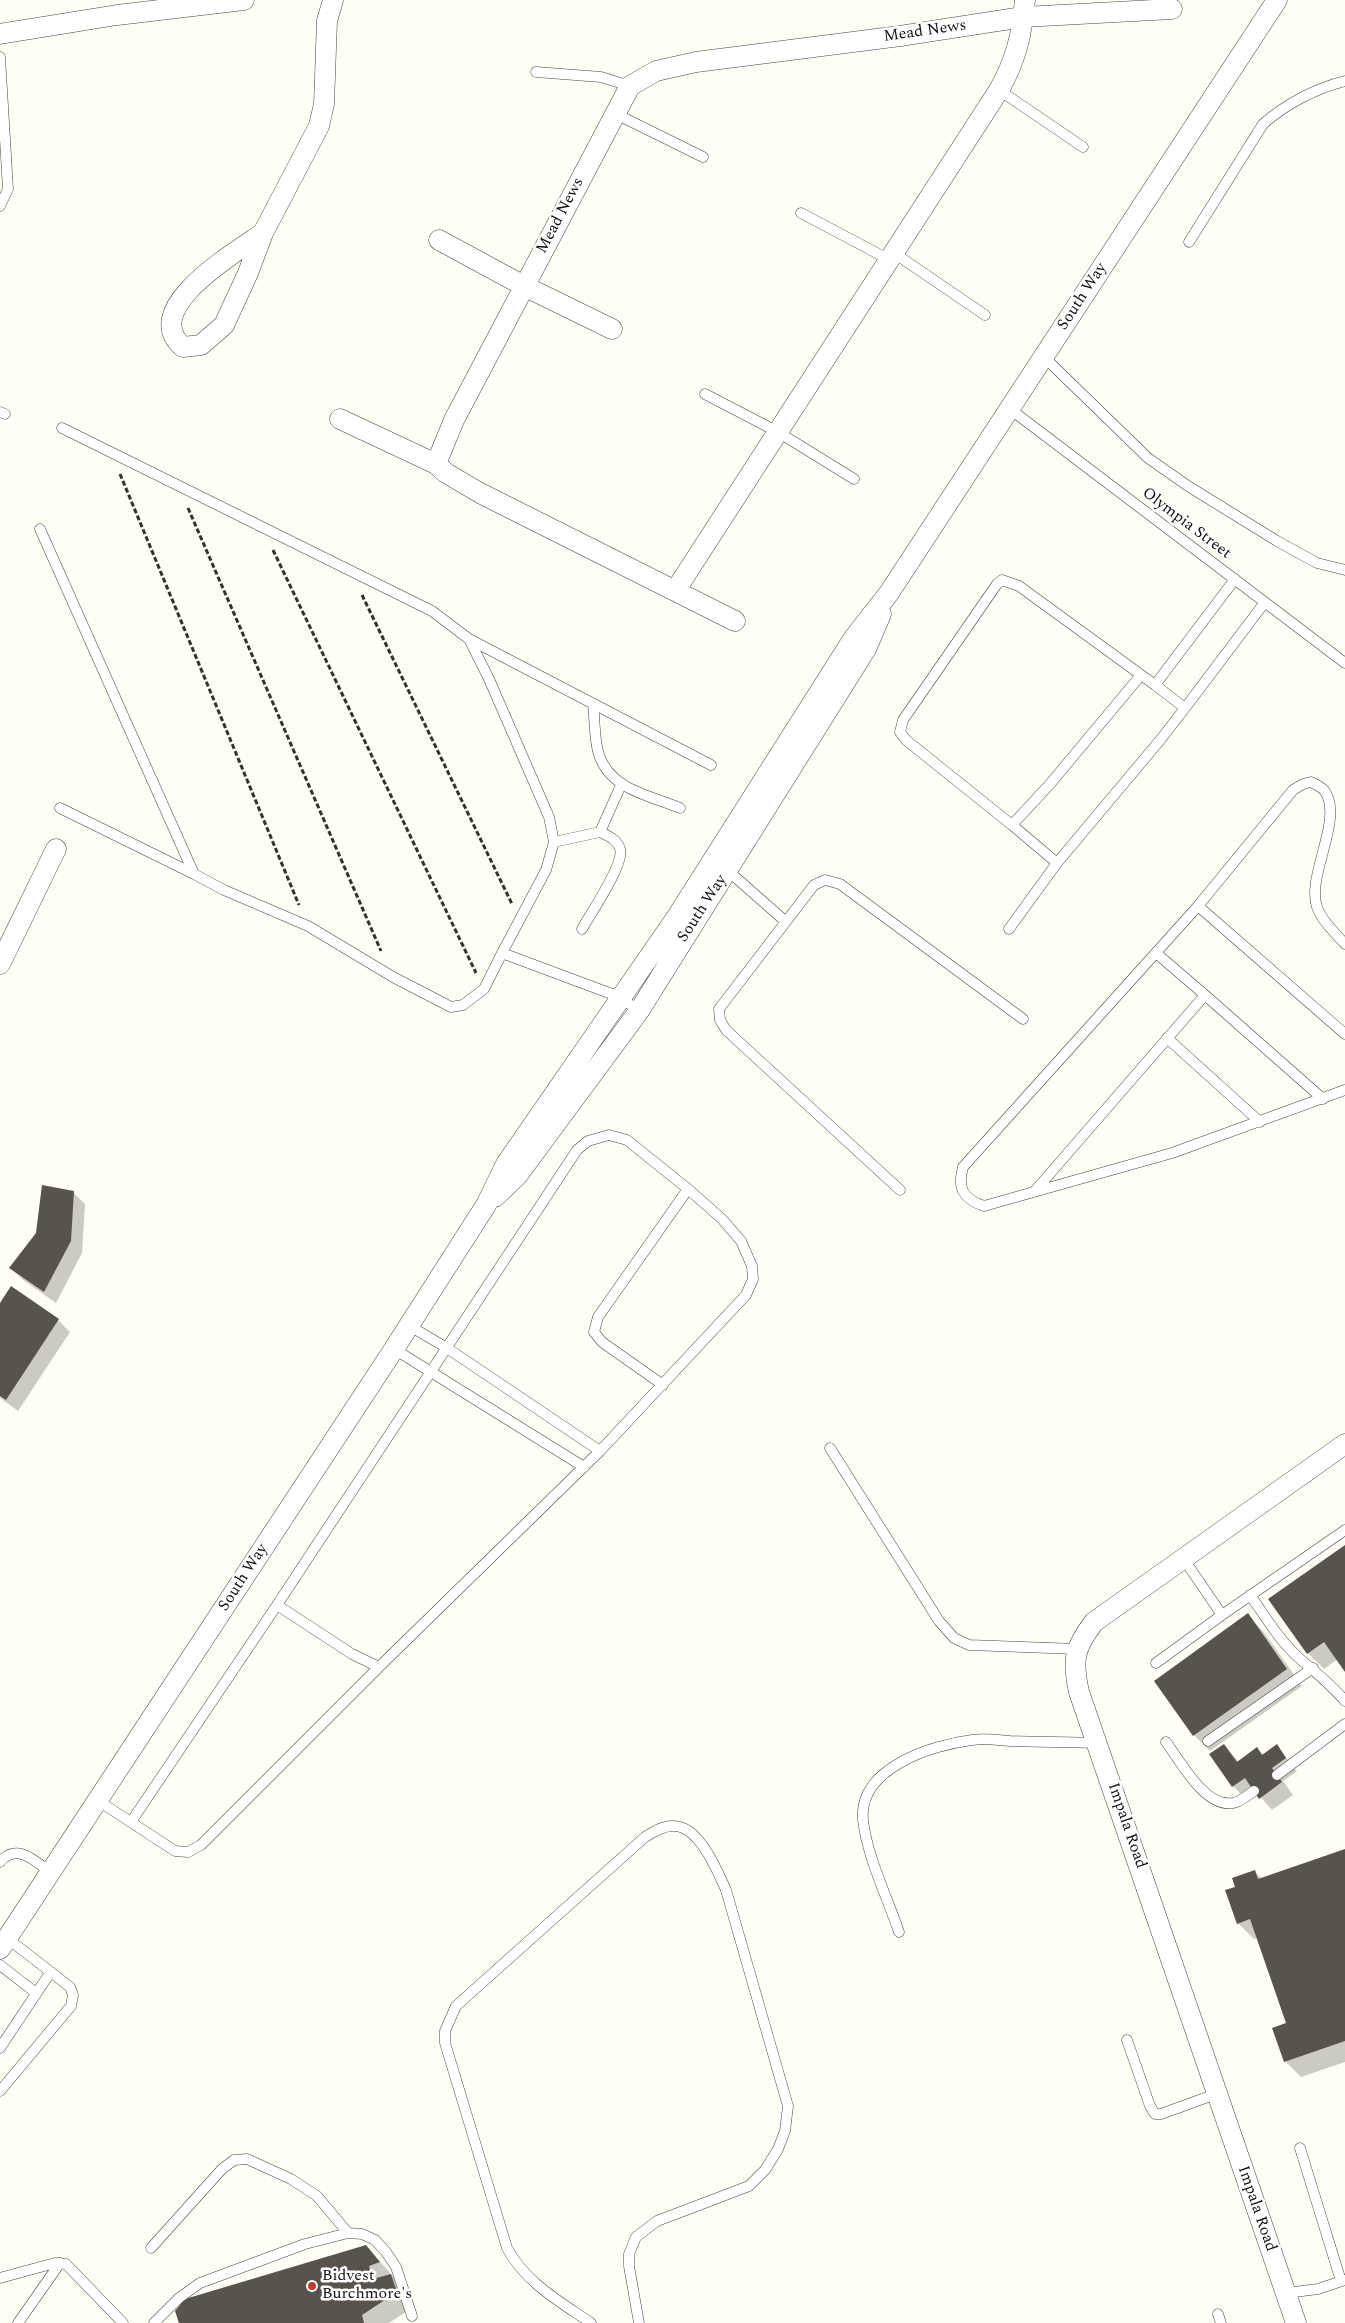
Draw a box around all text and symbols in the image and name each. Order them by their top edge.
street label: Mead News [882,17,968,47]
street label: Mead News [533,175,589,257]
street label: South Way [1054,260,1112,334]
street label: Olympia Street [1138,484,1234,564]
street label: South Way [674,872,732,946]
street label: South Way [215,1541,273,1615]
street label: Impala Road [1102,1781,1150,1871]
street label: Impala Road [1232,2164,1280,2254]
place label: Bidvest Burchmore's [322,2267,412,2305]
marker: Bidvest Burchmore's [306,2280,318,2292]

